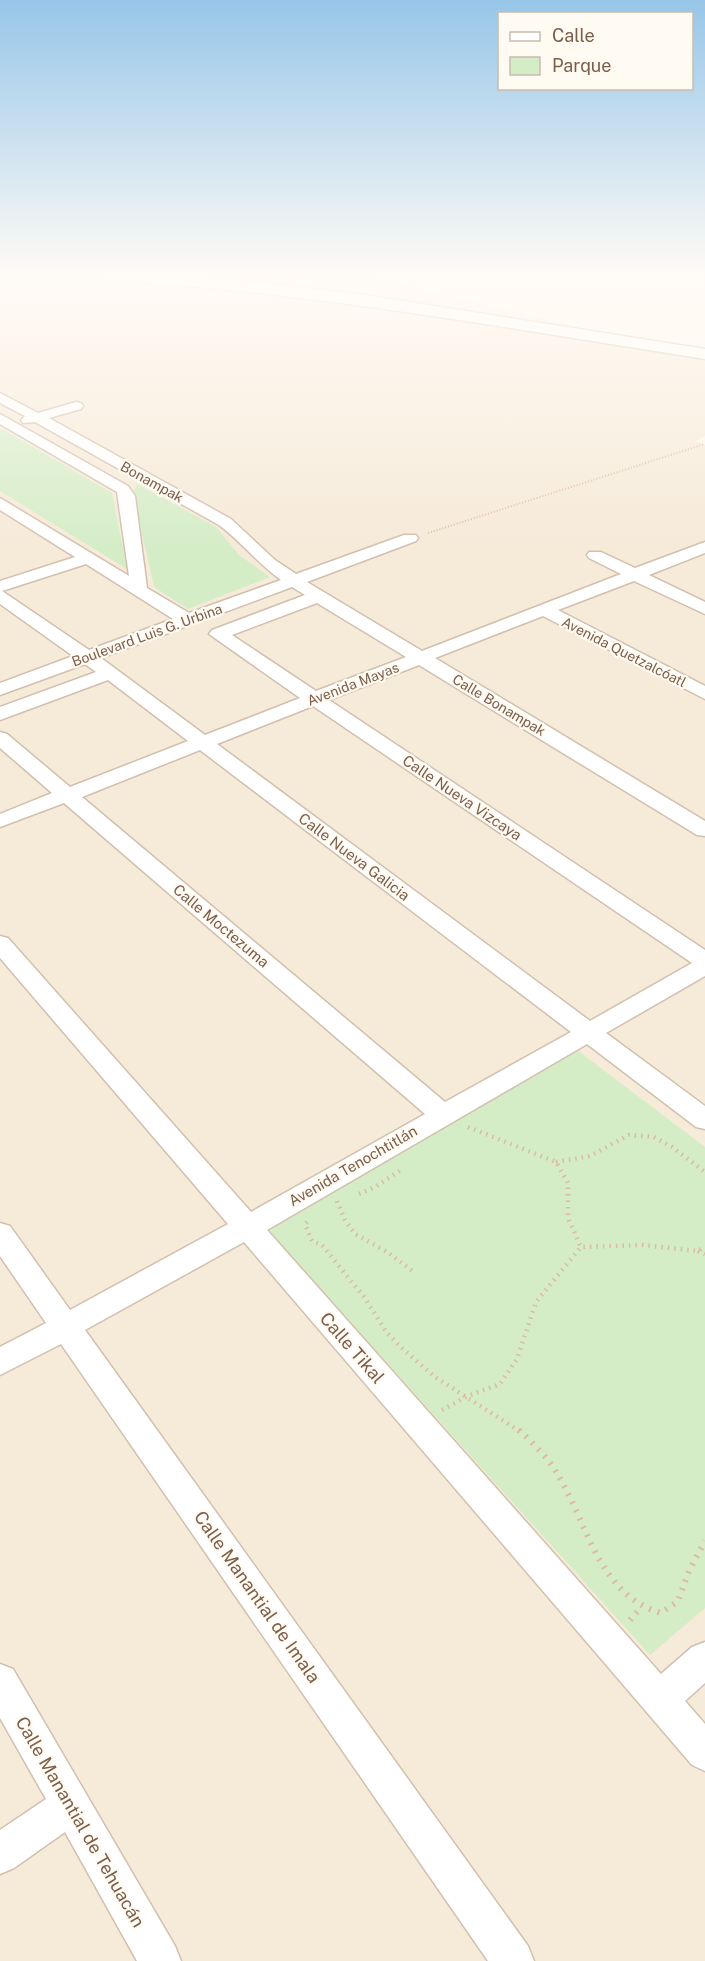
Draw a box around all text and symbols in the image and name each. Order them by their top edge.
legend [498,12,693,90]
text: Calle [552,25,595,46]
text: Parque [552,55,612,76]
street label: Bonampak [118,458,186,506]
street label: Boulevard Luis G. Urbina [70,600,224,670]
street label: Avenida Quetzalcóatl [559,614,689,690]
street label: Avenida Mayas [305,659,401,709]
street label: Calle Bonampak [450,671,548,739]
street label: Calle Nueva Vizcaya [400,752,525,844]
street label: Calle Nueva Galicia [296,809,413,904]
street label: Calle Moctezuma [170,881,273,971]
street label: Avenida Tenochtitlán [285,1122,420,1209]
street label: Calle Tikal [316,1308,389,1388]
street label: Calle Manantial de Imala [190,1507,325,1687]
street label: Calle Manantial de Tehuacán [11,1713,149,1931]

